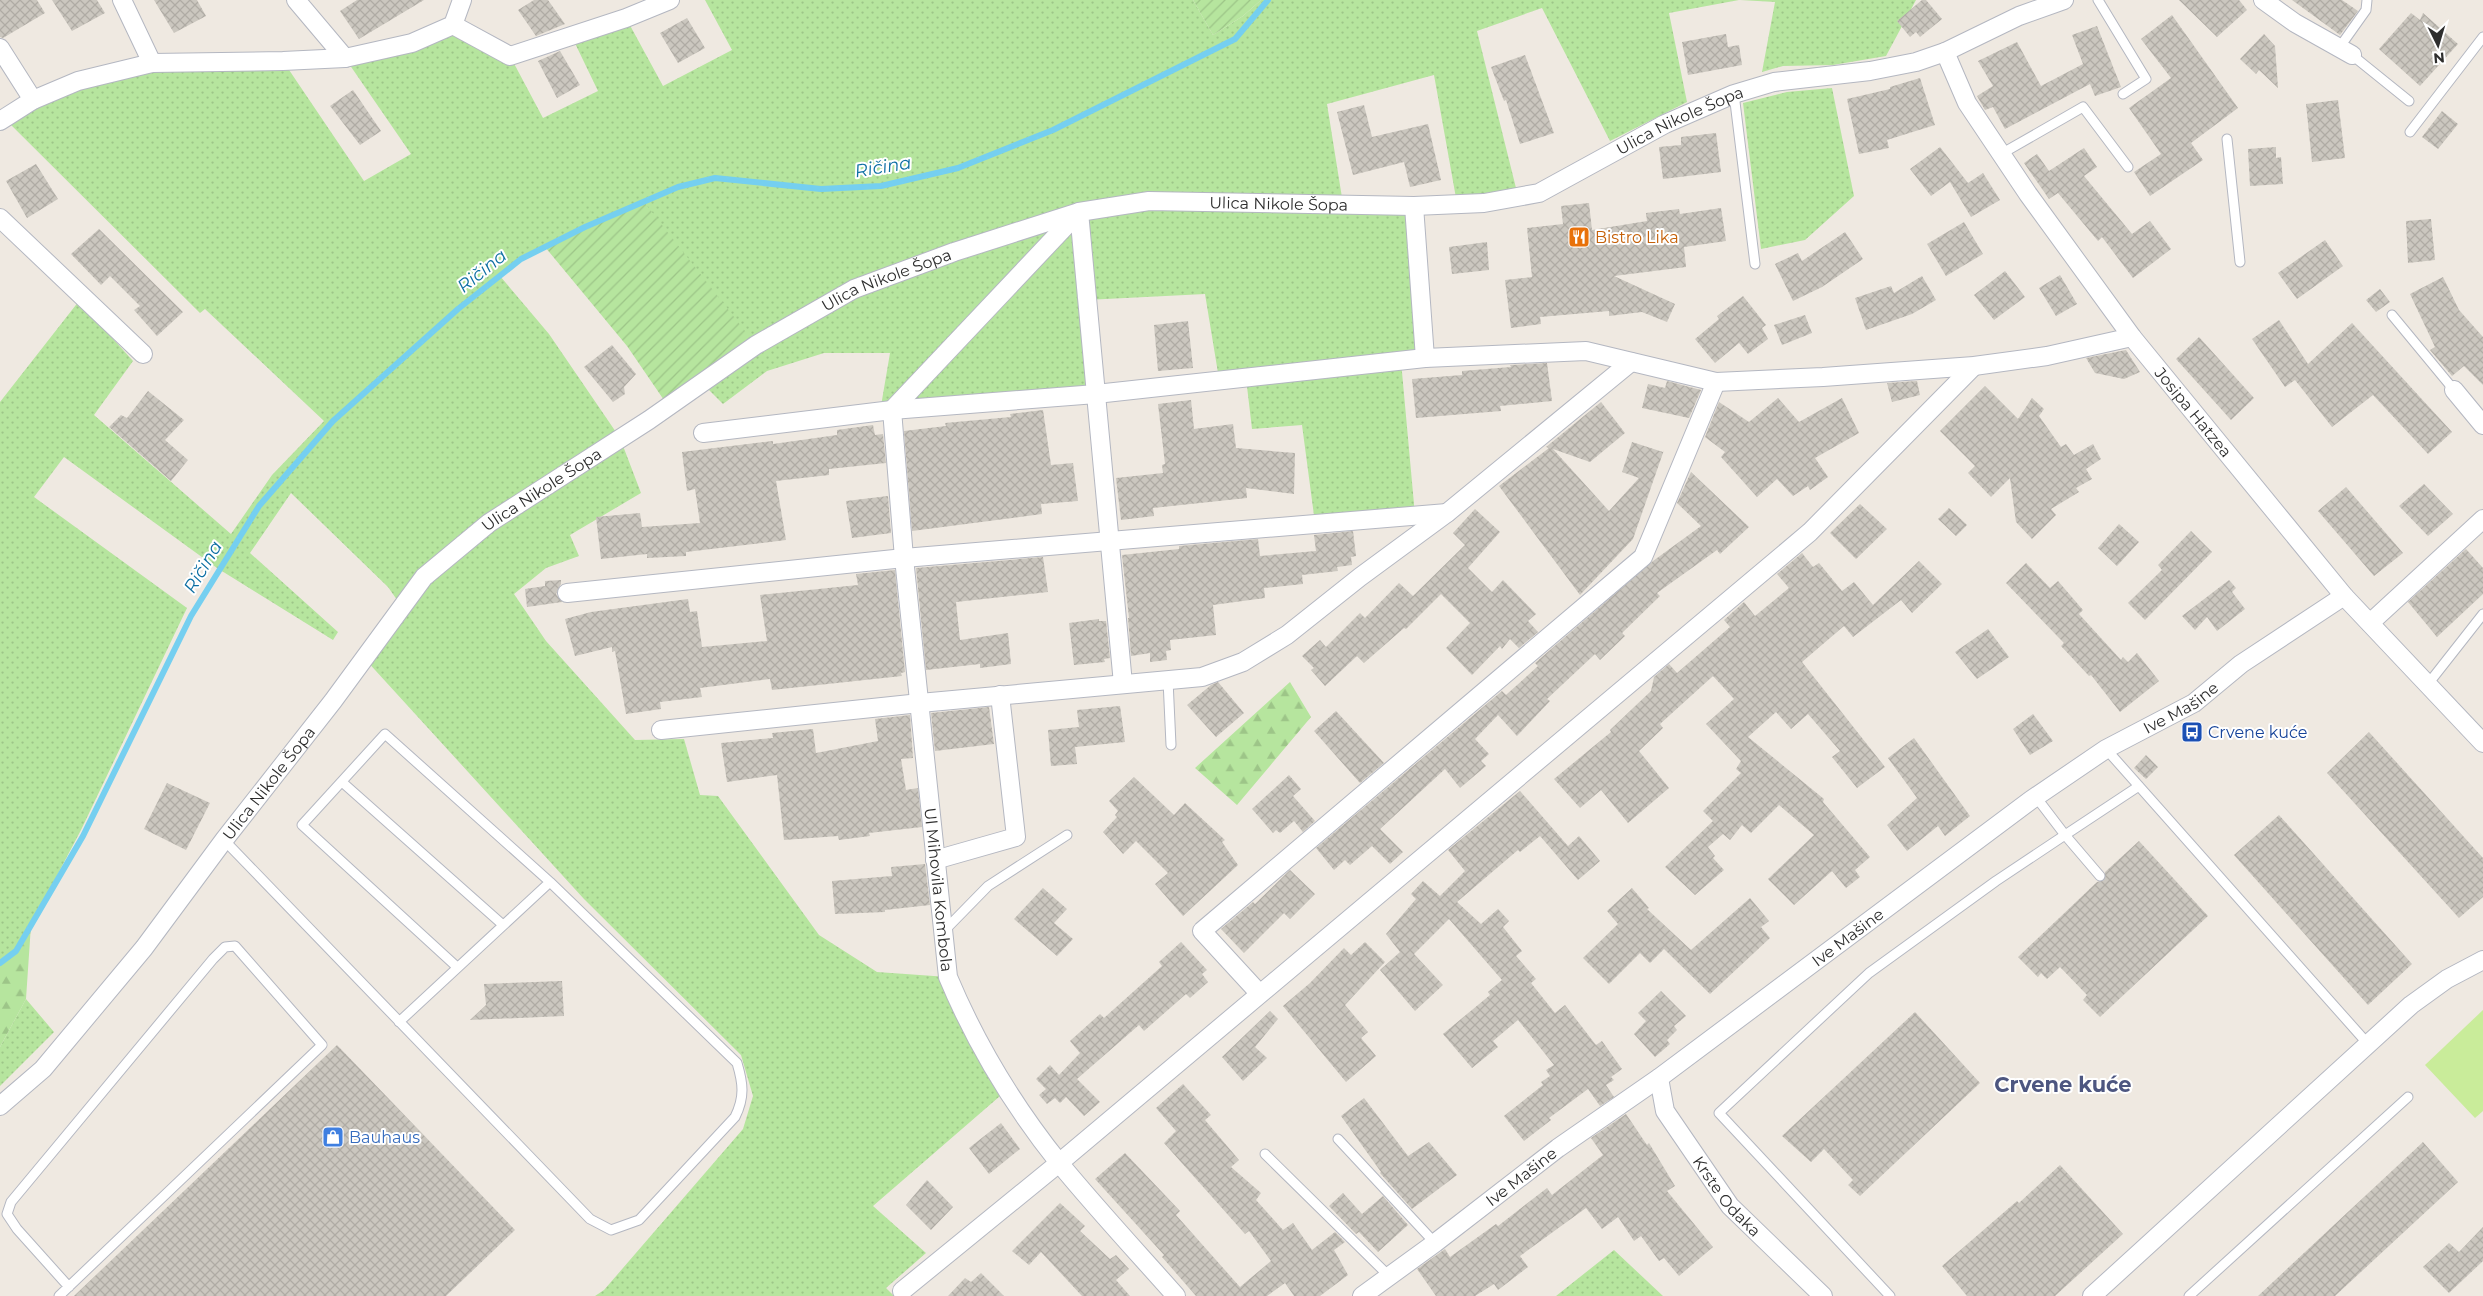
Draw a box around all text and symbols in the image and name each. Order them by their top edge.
north arrow [2413,20,2463,70]
text: N [2433,48,2446,67]
street label: Ulica Nikole Šopa [1613,83,1746,159]
water label: Ričina [853,152,913,182]
street label: Ulica Nikole Šopa [1209,193,1348,215]
restaurant icon: Bistro Lika [1567,225,1591,249]
place label: Bistro Lika [1595,228,1679,247]
water label: Ričina [453,244,511,298]
street label: Ulica Nikole Šopa [818,245,954,316]
street label: Josipa Hatzea [2150,363,2235,461]
street label: Ulica Nikole Šopa [478,444,605,535]
water label: Ričina [179,537,227,597]
street label: Ive Mašine [2140,678,2222,738]
bus stop icon: Crvene kuće [2180,720,2204,744]
street label: Ulica Nikole Šopa [219,723,319,844]
place label: Crvene kuće [2208,723,2307,742]
street label: Ul Mihovila Kombola [920,807,956,973]
street label: Ive Mašine [1808,905,1887,970]
district label: Crvene kuće [1994,1072,2132,1097]
shop icon: Bauhaus [321,1125,345,1149]
place label: Bauhaus [349,1128,420,1147]
street label: Ive Mašine [1482,1144,1561,1210]
street label: Krste Odaka [1689,1152,1765,1241]

